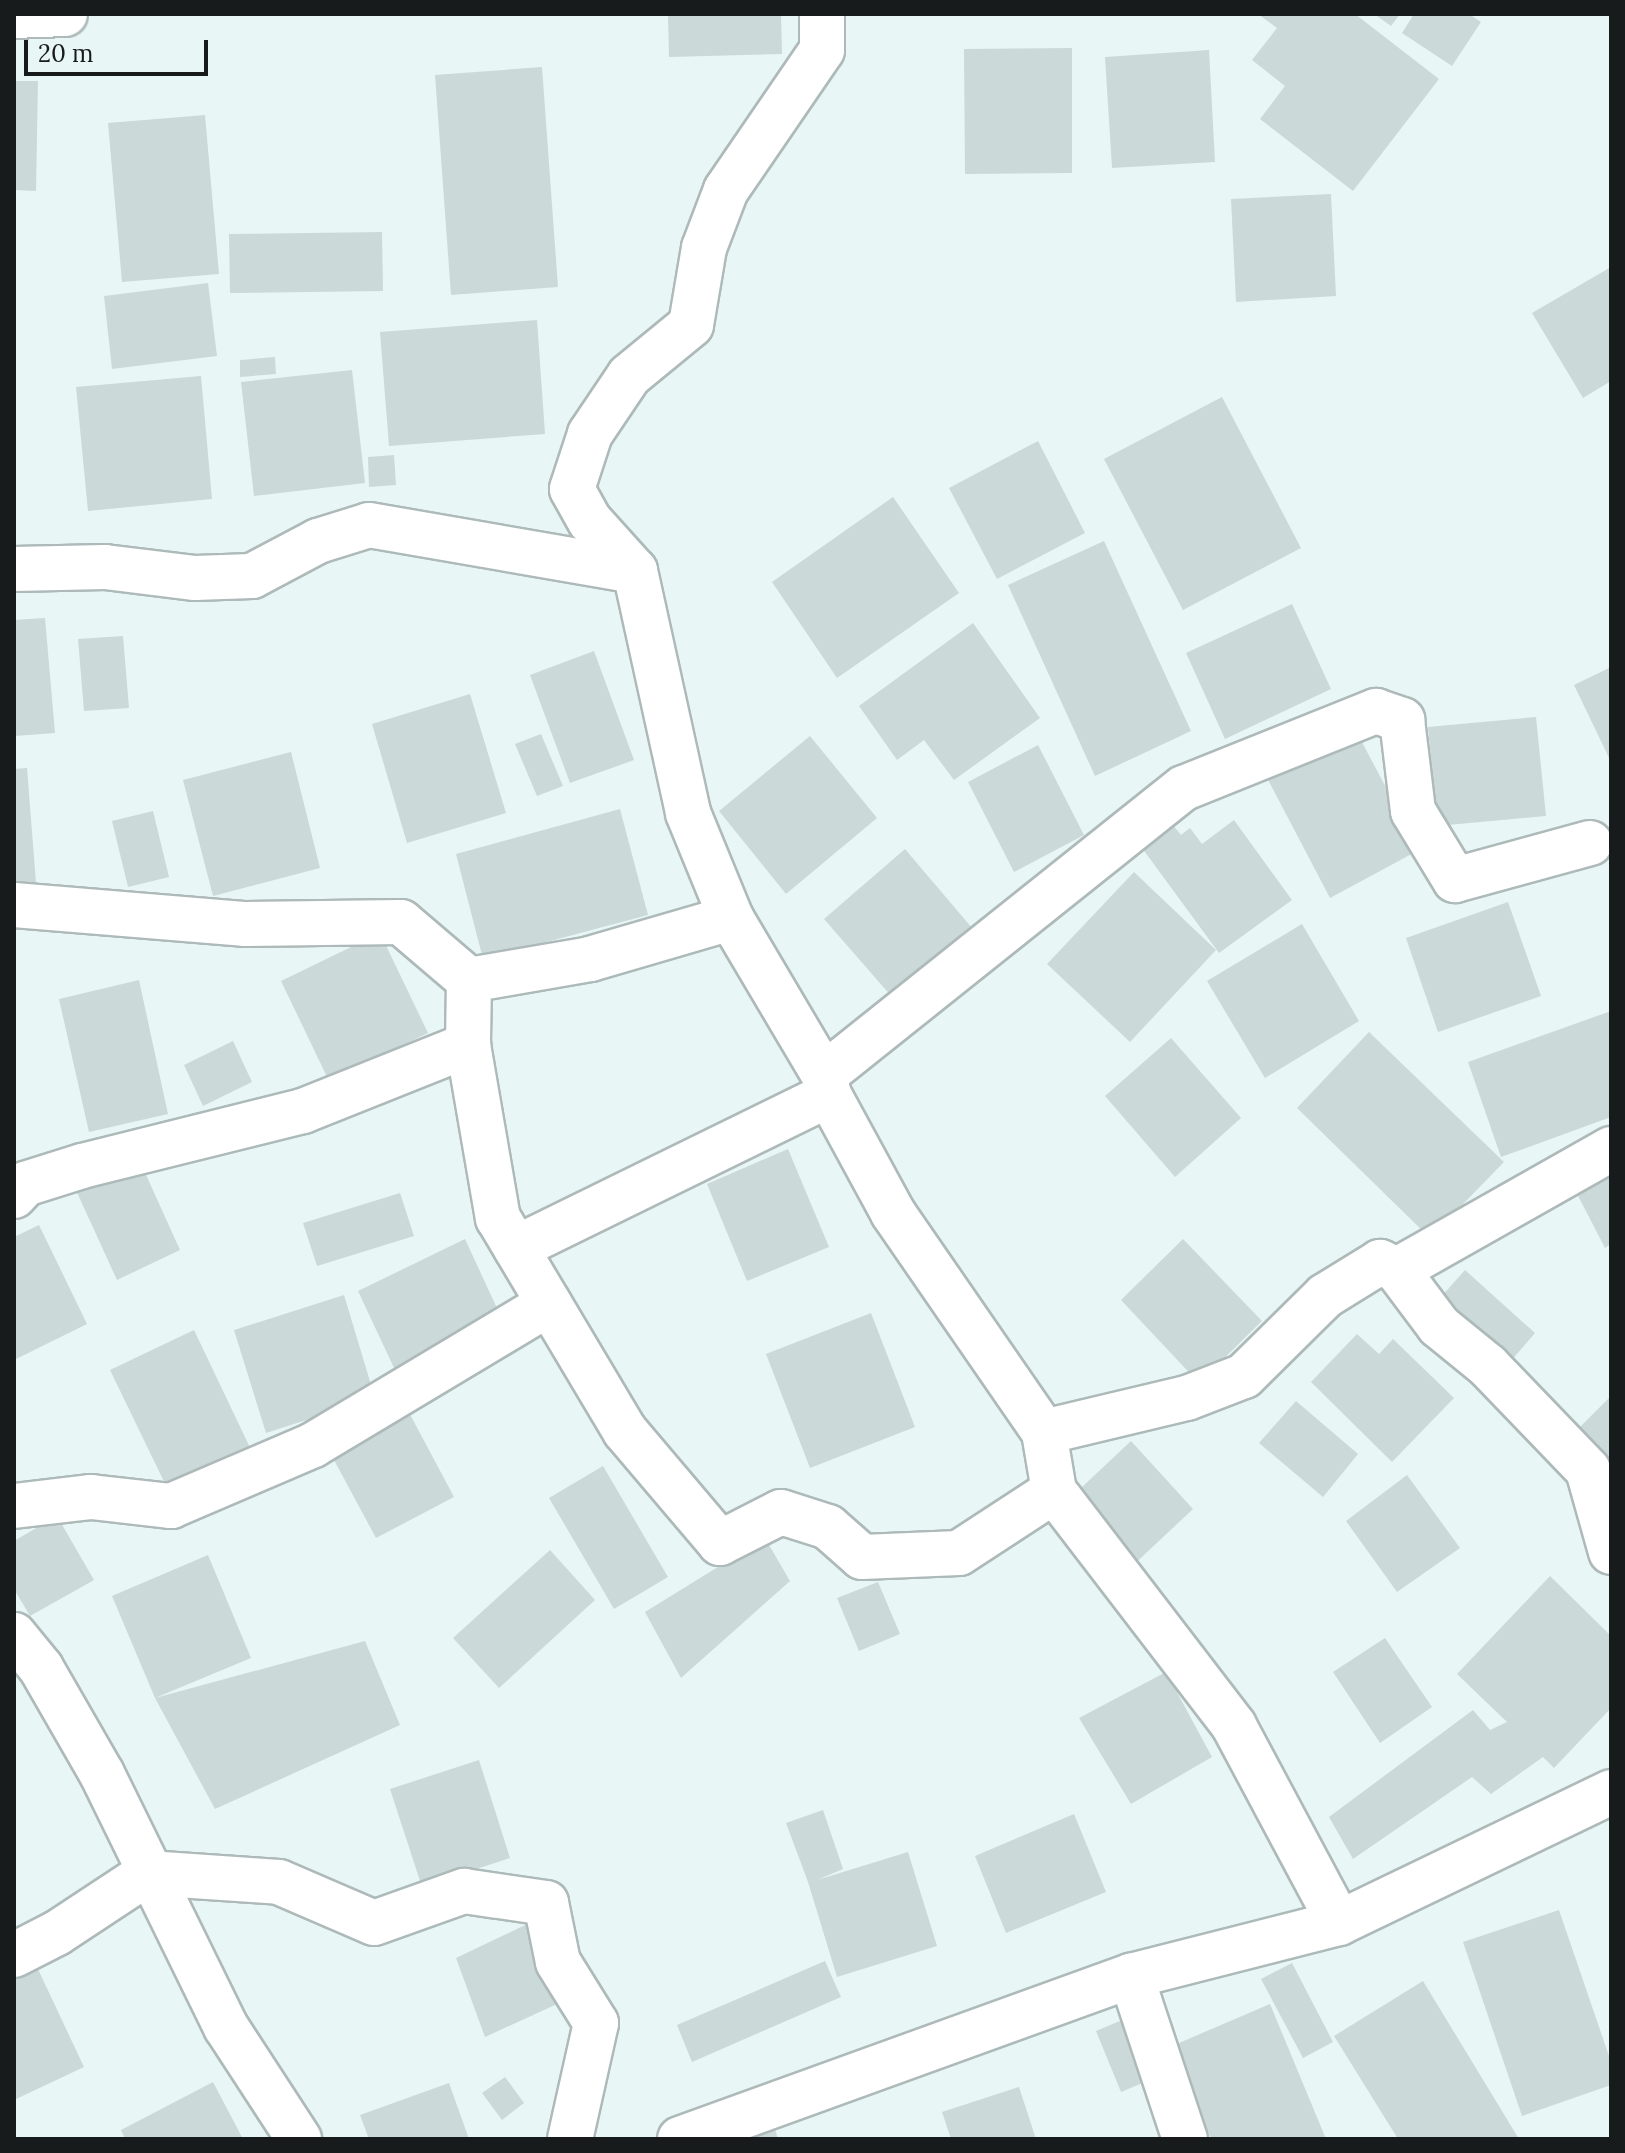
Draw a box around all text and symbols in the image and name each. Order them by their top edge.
scale bar [28,24,212,74]
text: 20 m [38,38,94,69]

